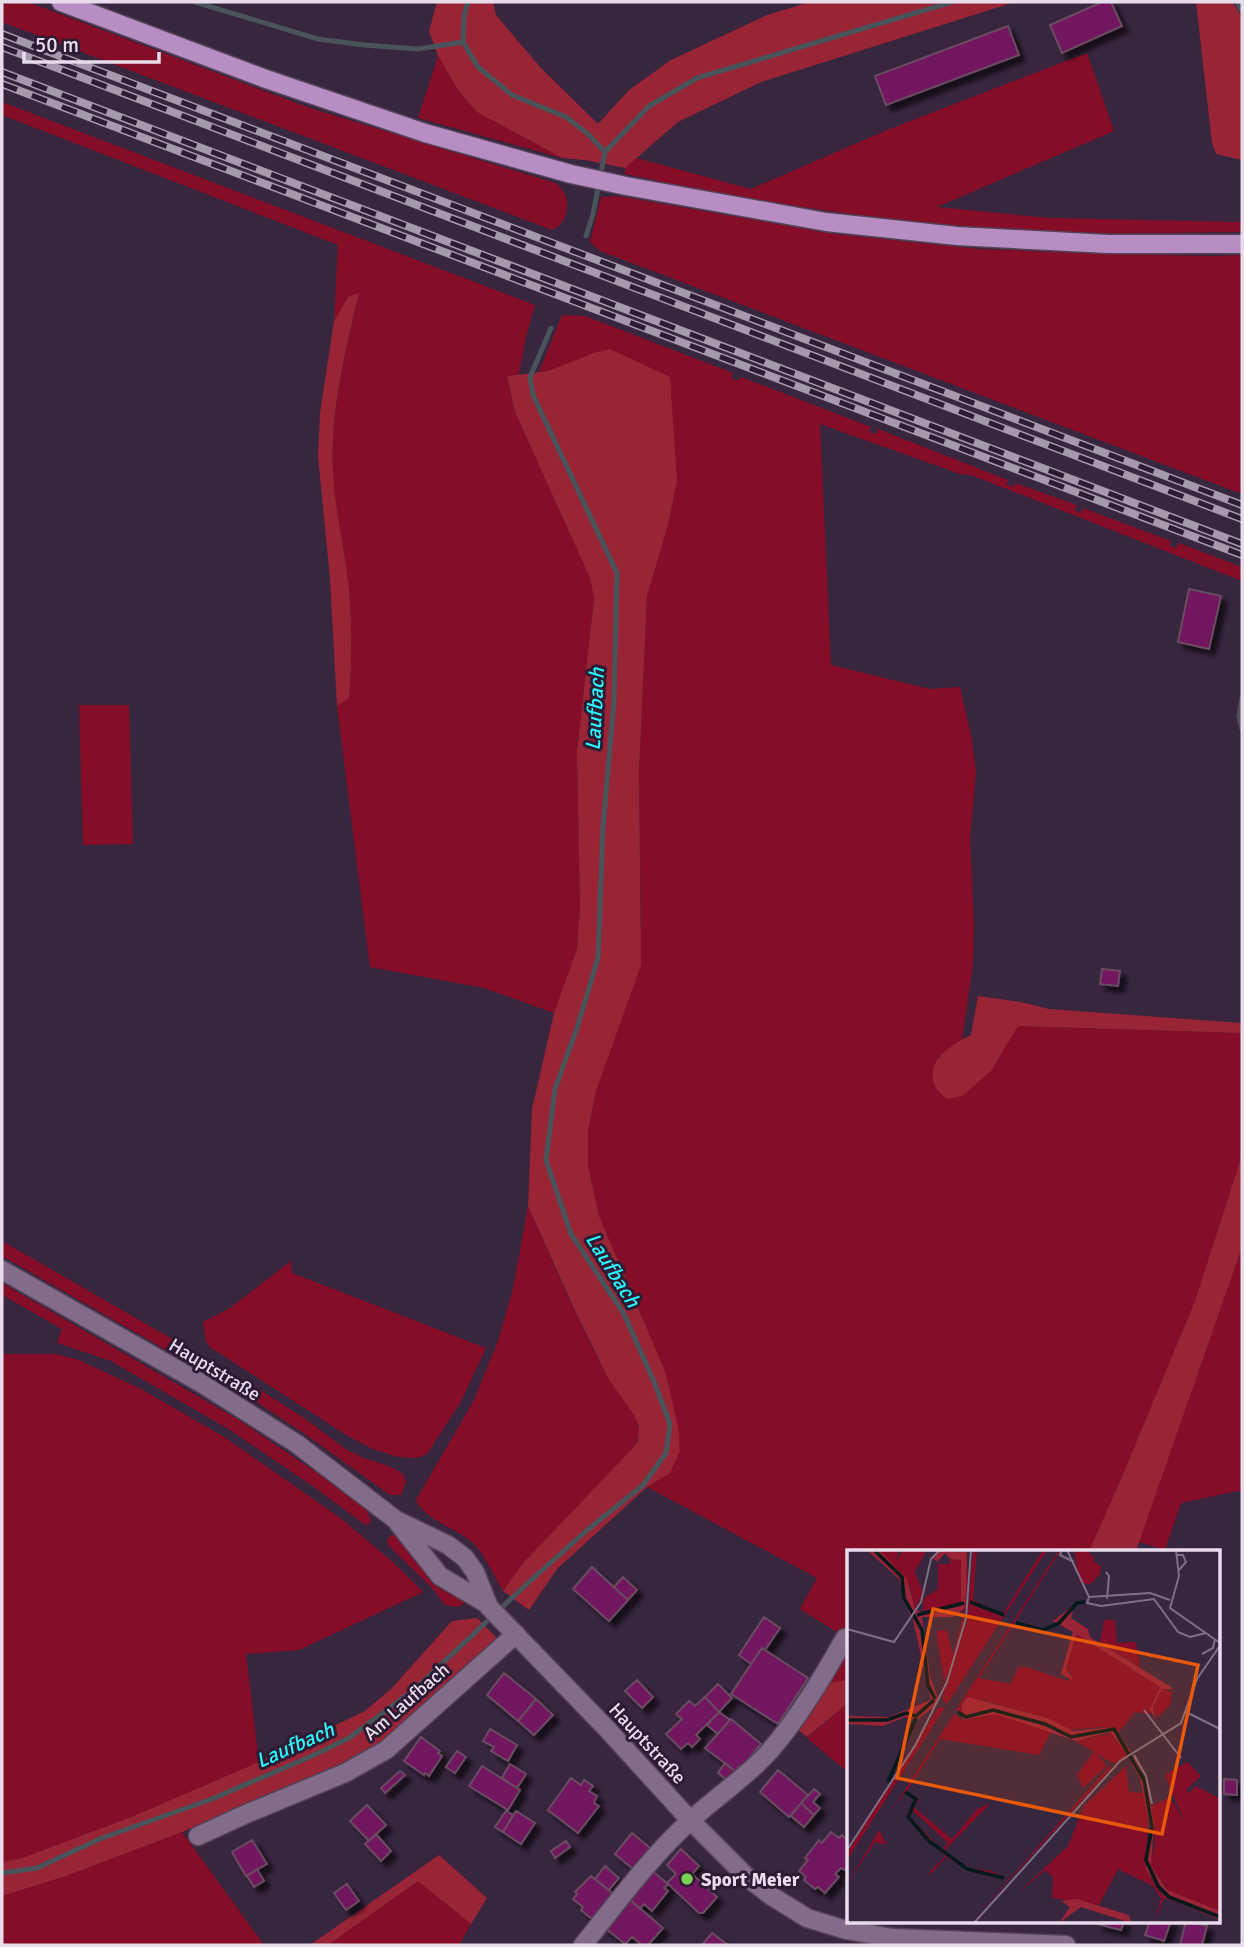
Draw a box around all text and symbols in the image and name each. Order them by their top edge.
scale bar [24,21,159,65]
text: 50 m [35,32,79,58]
water label: Laufbach [580,666,610,751]
water label: Laufbach [580,1228,646,1313]
street label: Hauptstraße [164,1333,265,1407]
inset map [847,1550,1220,1923]
street label: Am Laufbach [359,1658,455,1746]
street label: Hauptstraße [604,1698,691,1789]
water label: Laufbach [252,1716,339,1774]
place label: Sport Meier [701,1868,800,1892]
marker: Sport Meier [679,1871,695,1887]

